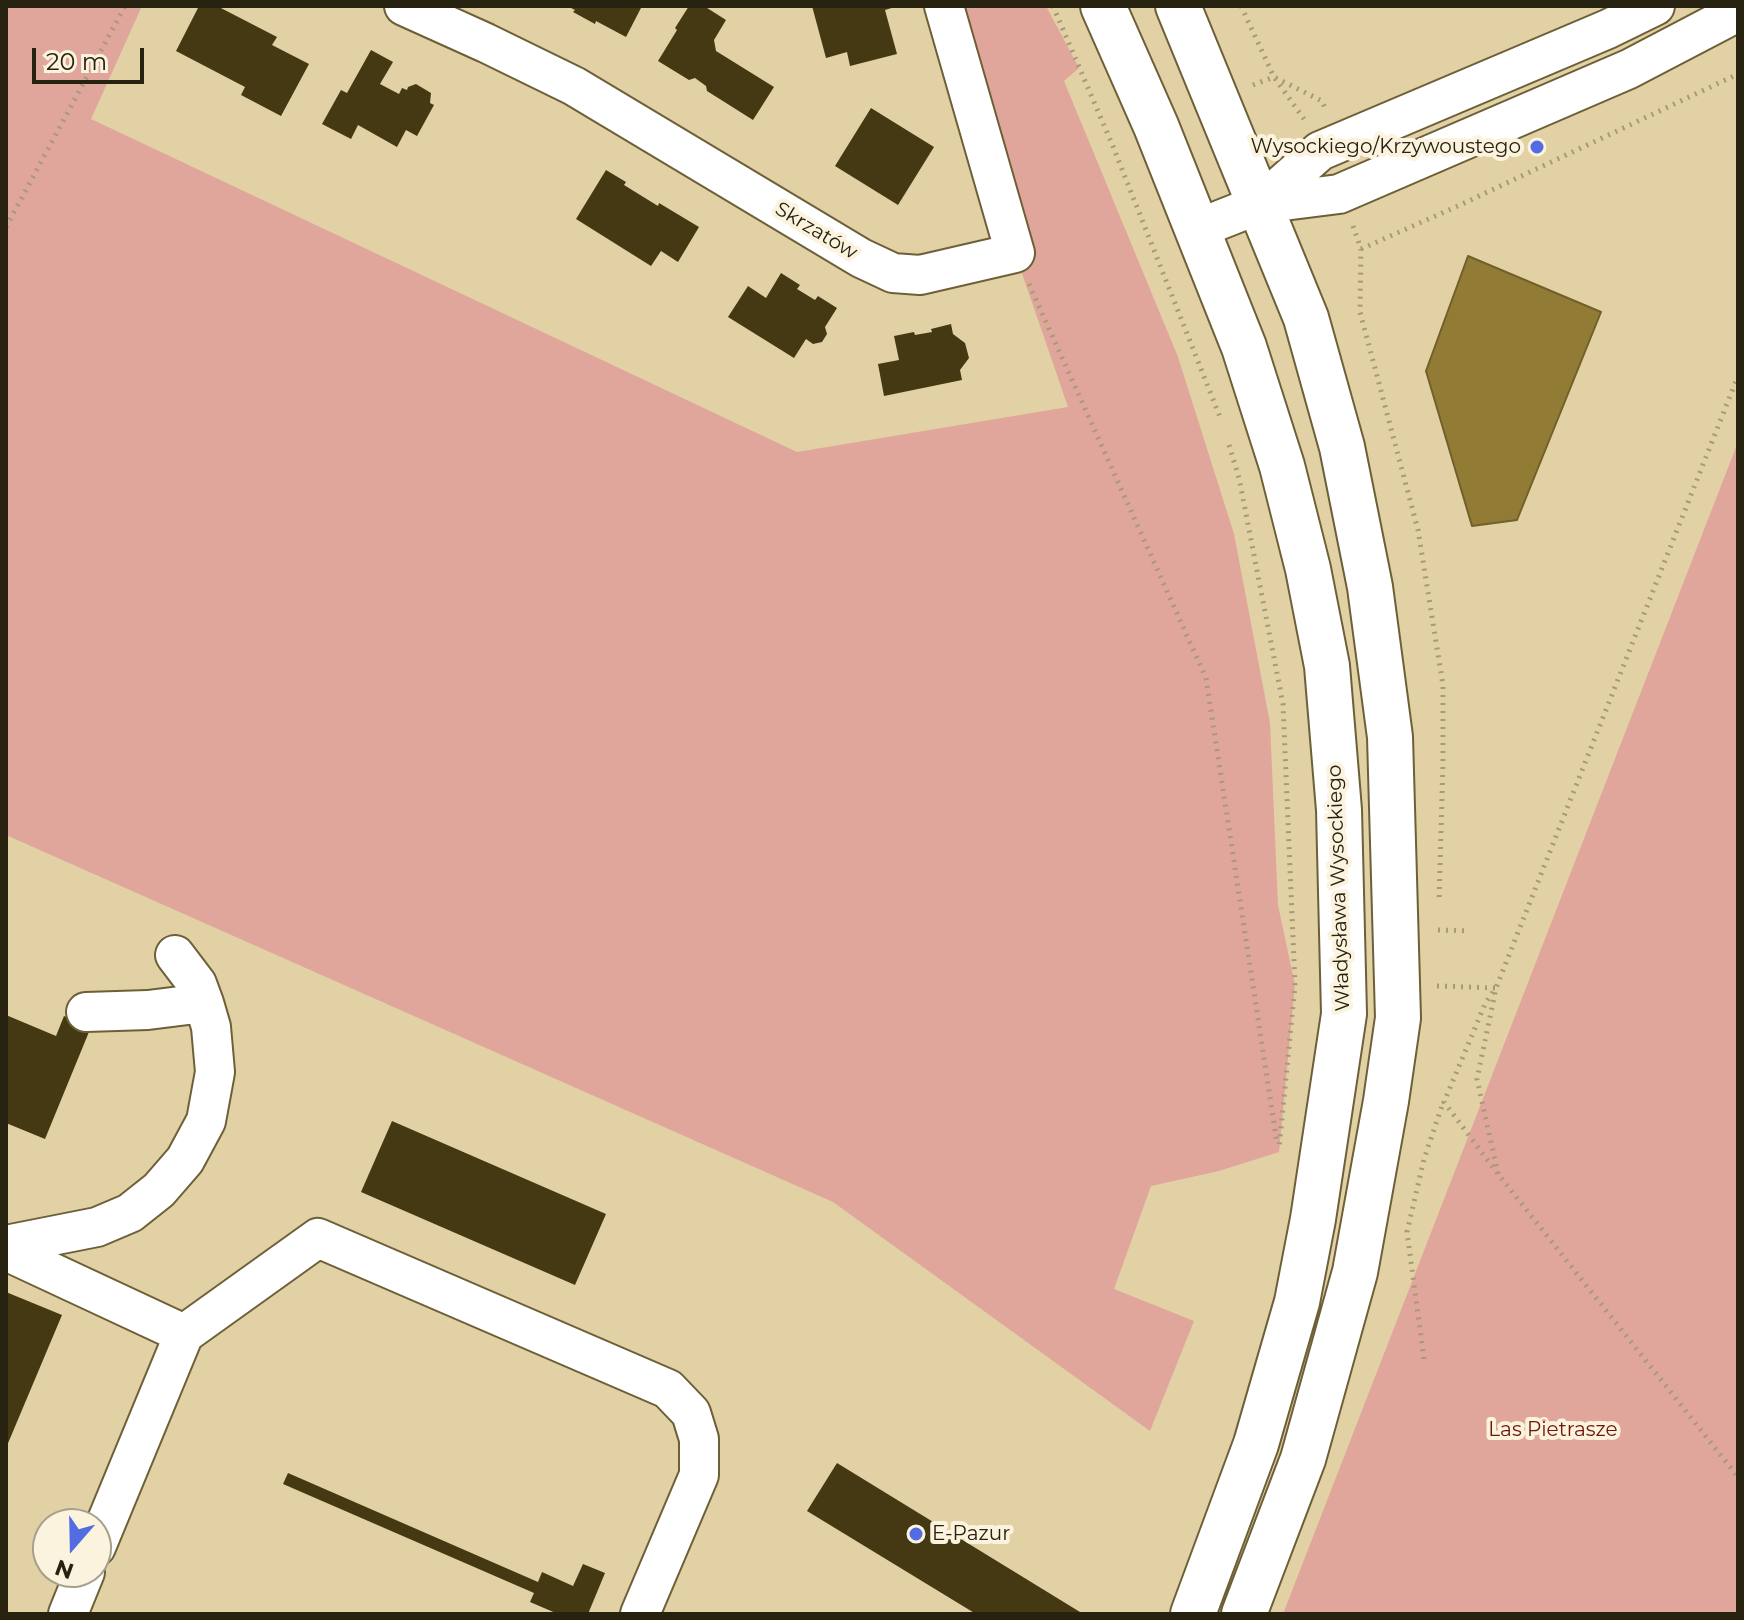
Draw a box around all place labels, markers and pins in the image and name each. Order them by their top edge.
place label: Wysockiego/Krzywoustego [1251,135,1521,159]
marker: Wysockiego/Krzywoustego [1528,138,1546,156]
place label: E-Pazur [932,1522,1010,1546]
marker: E-Pazur [907,1525,925,1543]

